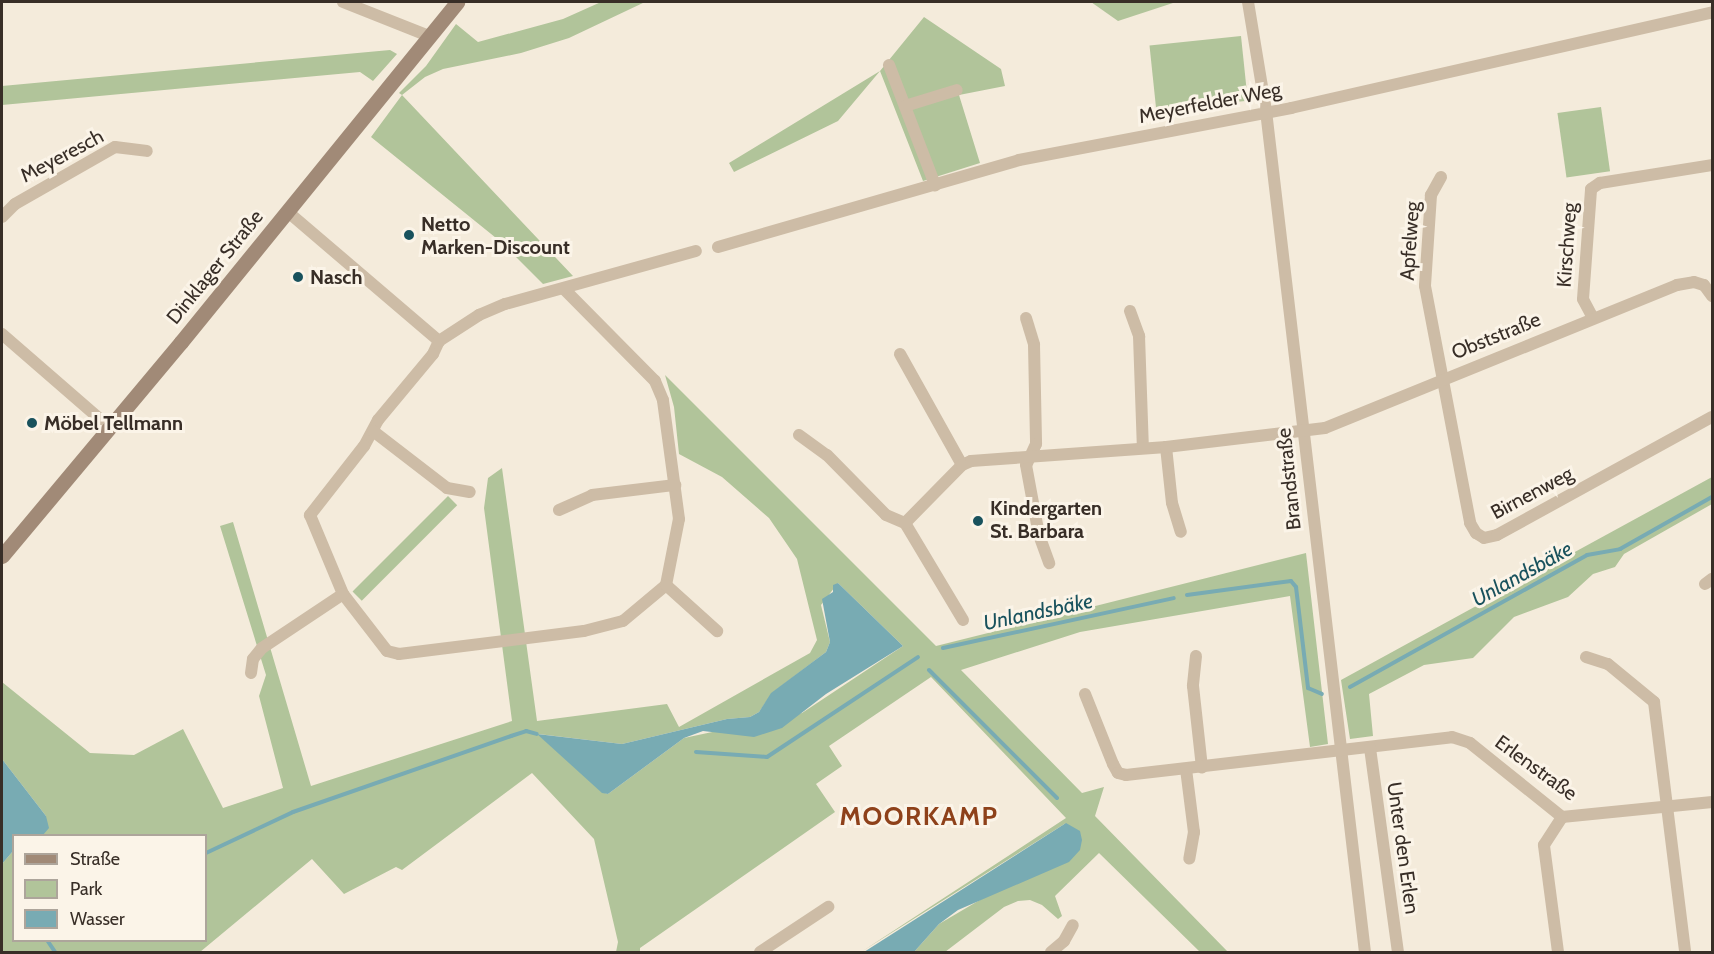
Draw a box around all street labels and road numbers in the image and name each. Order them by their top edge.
street label: Meyerfelder Weg [1137,77,1283,129]
street label: Meyeresch [16,124,108,188]
street label: Apfelweg [1395,201,1425,281]
street label: Kirschweg [1552,202,1582,288]
street label: Dinklager Straße [162,205,268,329]
street label: Obststraße [1448,307,1544,365]
street label: Brandstraße [1272,427,1306,531]
street label: Birnenweg [1487,461,1577,525]
street label: Erlenstraße [1490,730,1582,806]
street label: Unter den Erlen [1382,780,1424,916]

